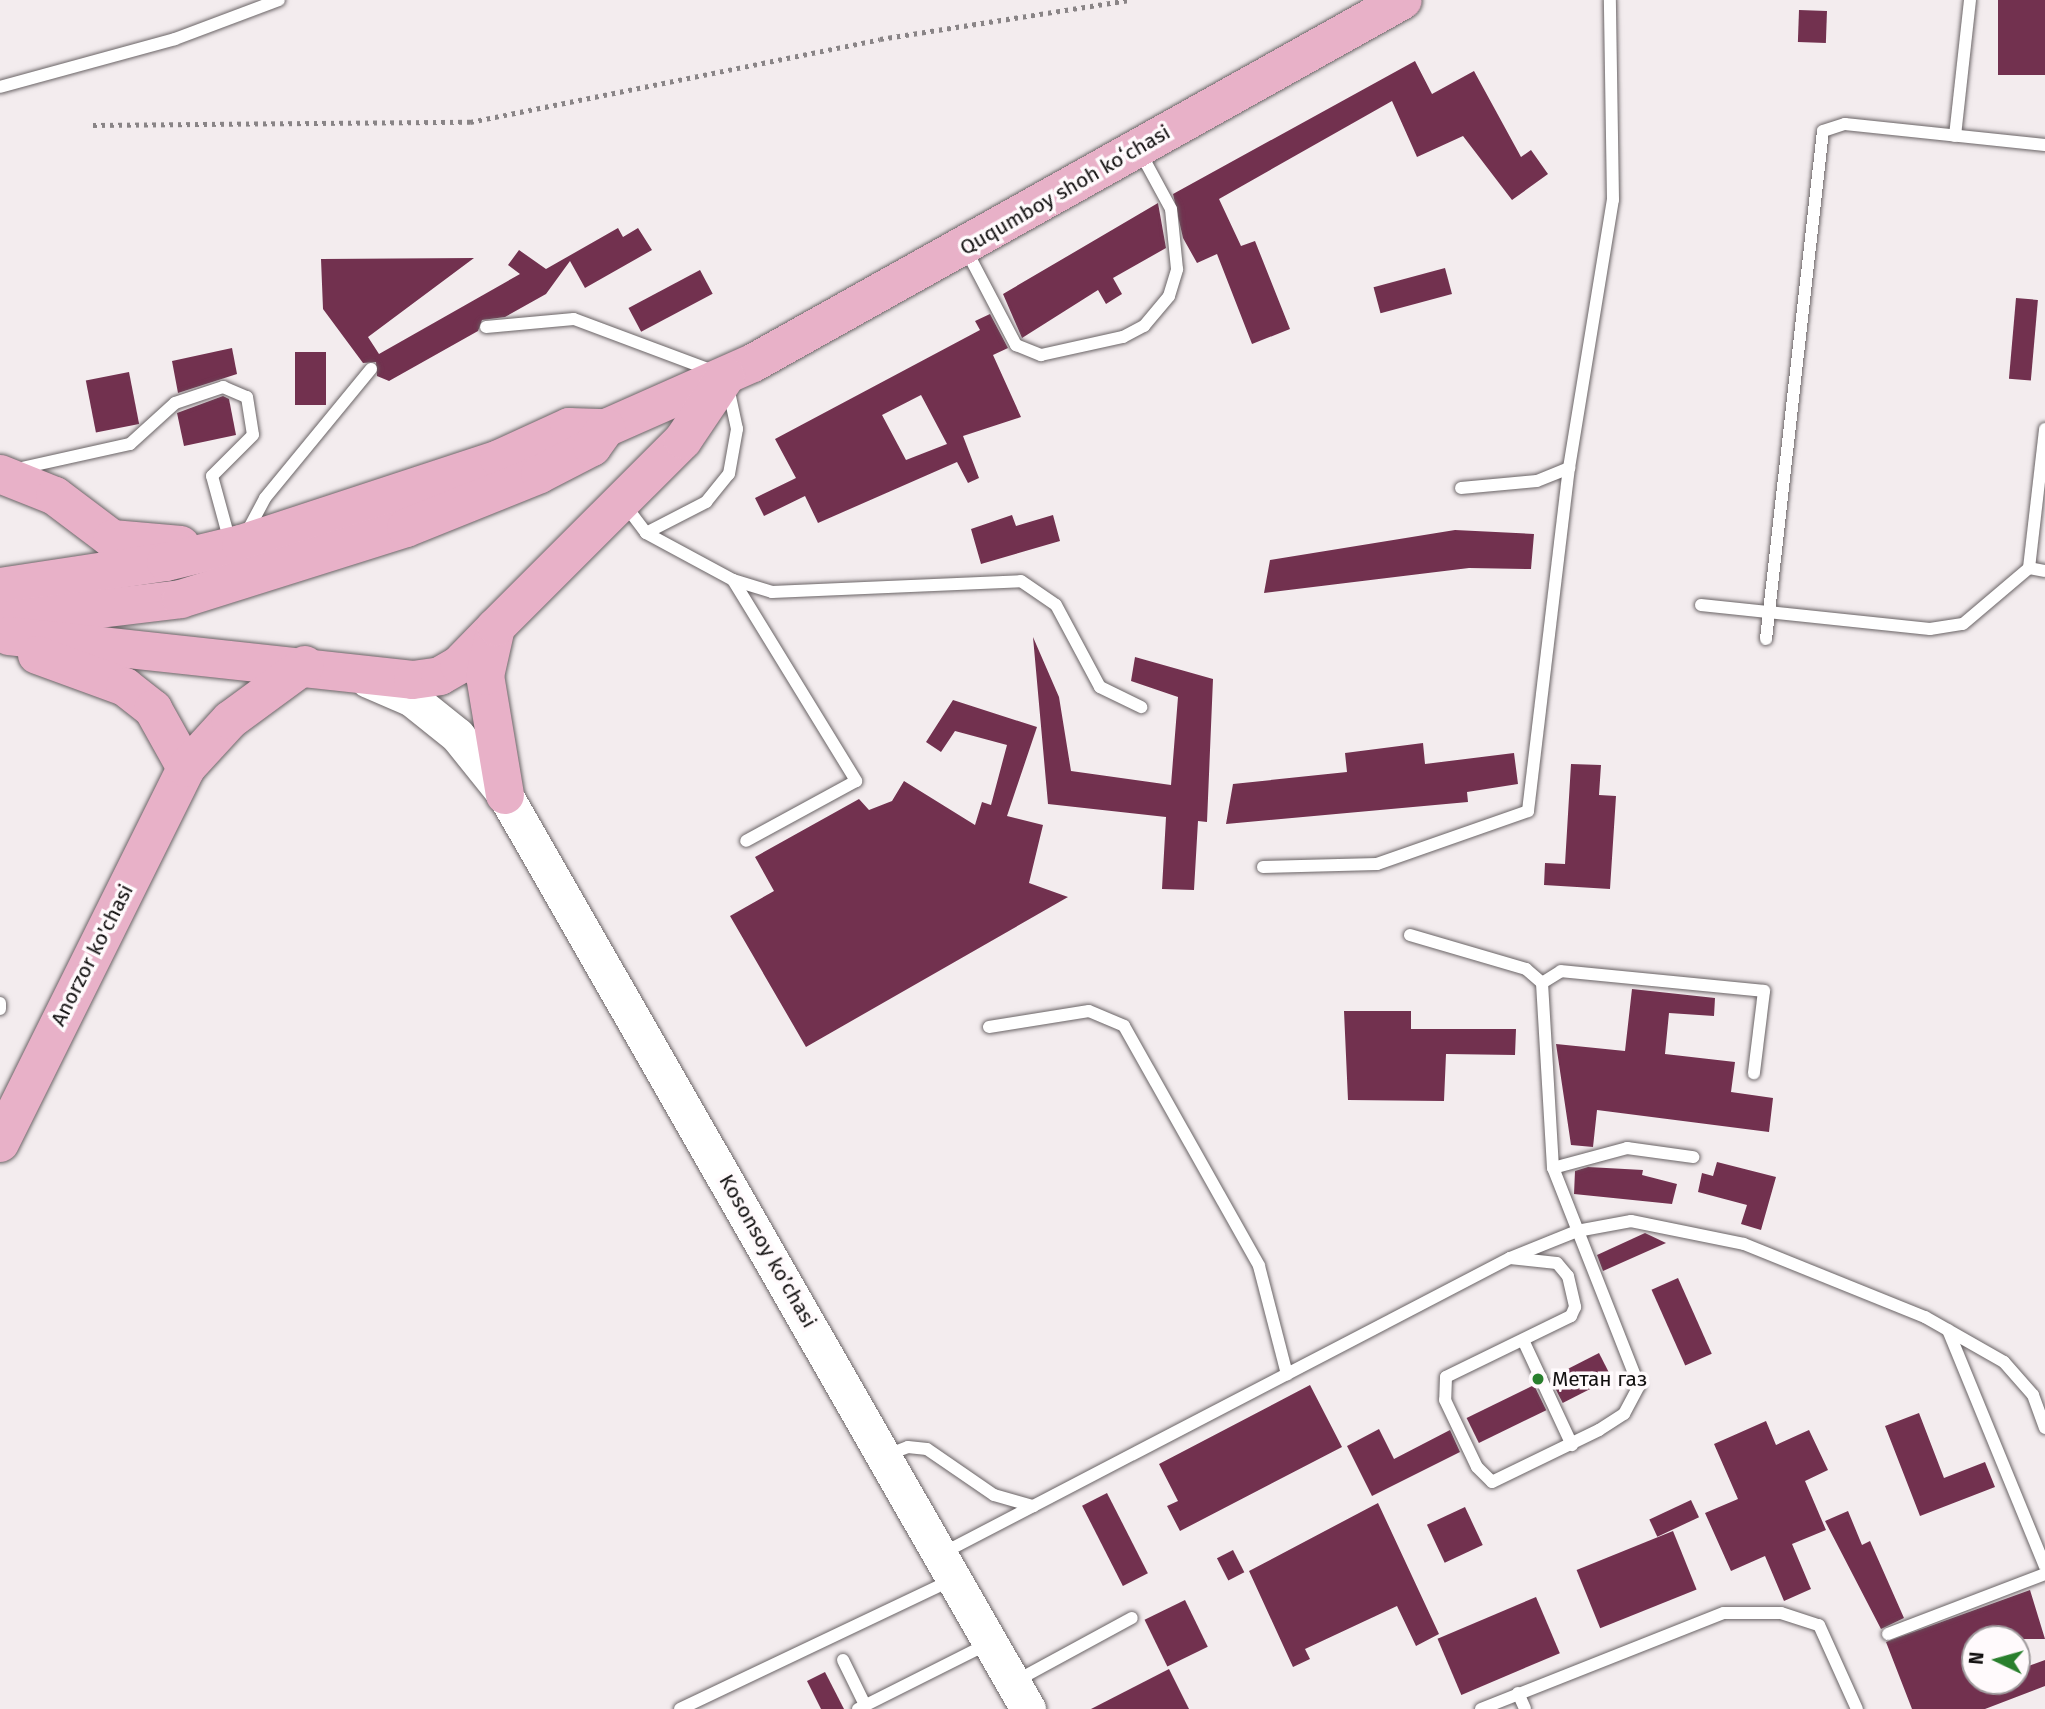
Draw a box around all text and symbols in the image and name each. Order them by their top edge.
street label: Ququmboy shoh koʻchasi [955,119,1175,261]
street label: Anorzor ko'chasi [45,880,139,1030]
street label: Kosonsoy ko’chasi [714,1170,822,1332]
place label: Метан газ [1552,1366,1647,1392]
marker: Метан газ [1530,1371,1546,1387]
north arrow [1961,1625,2031,1695]
text: N [1965,1651,1989,1666]

